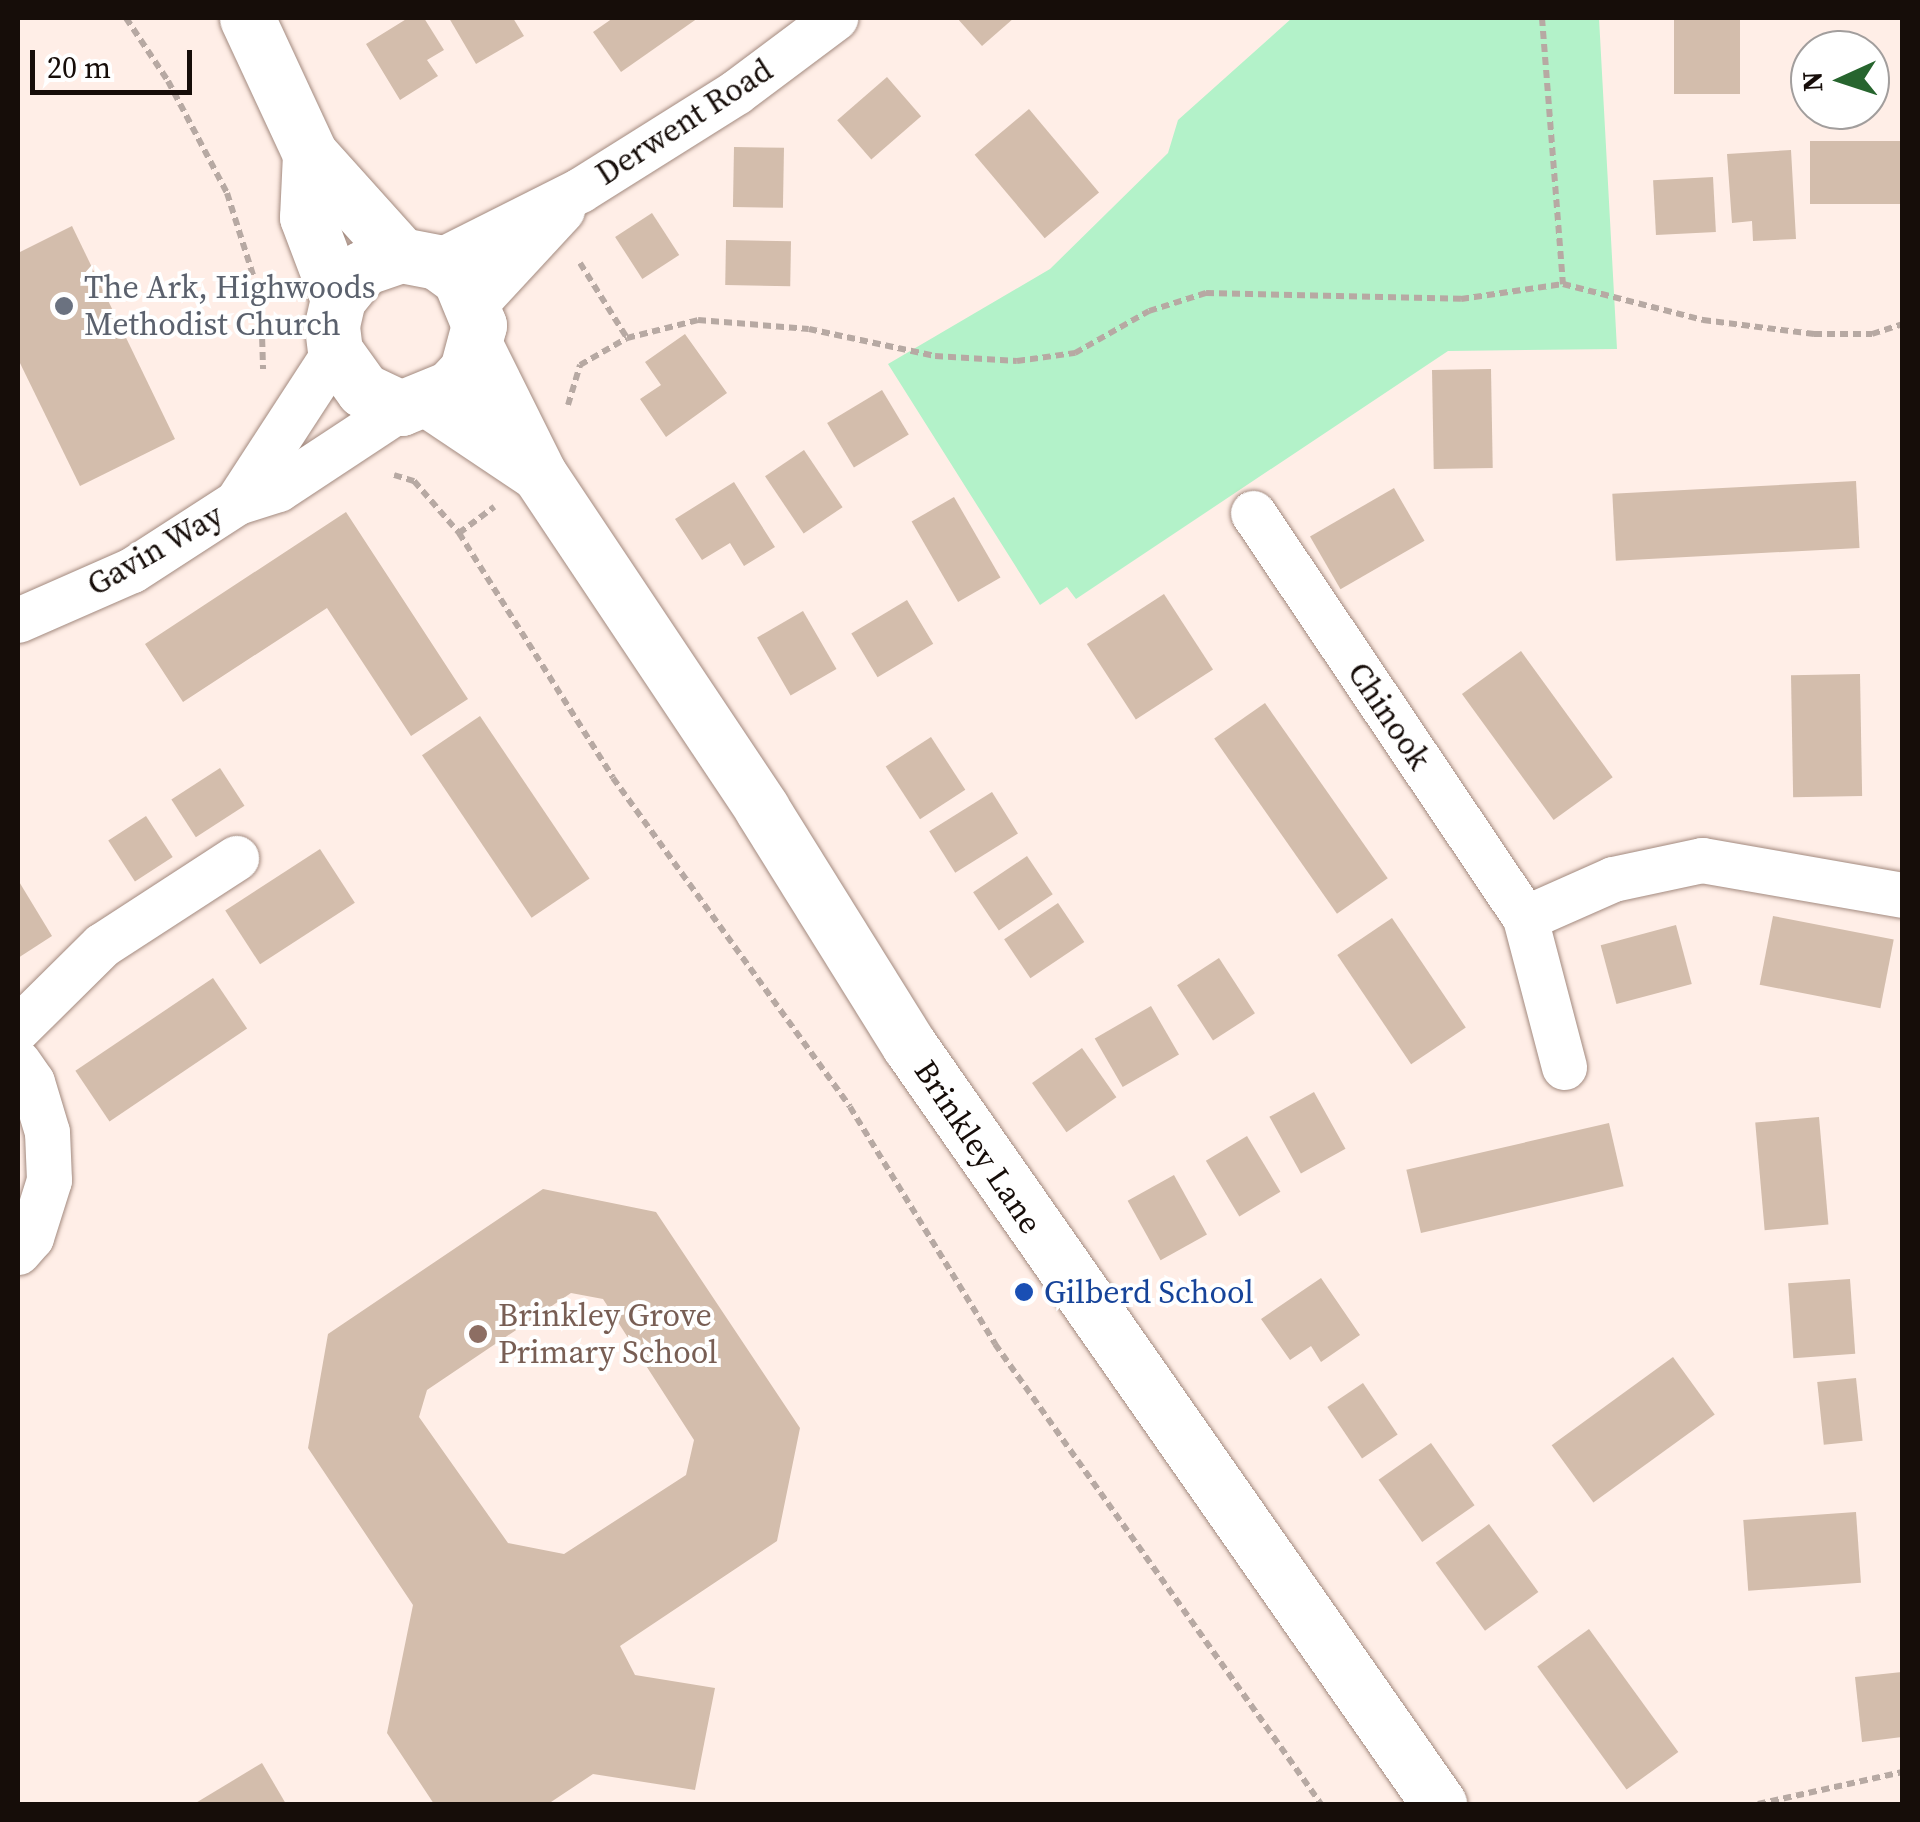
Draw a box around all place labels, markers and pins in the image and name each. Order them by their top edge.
place label: The Ark, Highwoods Methodist Church [84,269,376,344]
marker: The Ark, Highwoods Methodist Church [53,295,75,317]
place label: Gilberd School [1044,1273,1254,1311]
marker: Gilberd School [1013,1281,1035,1303]
place label: Brinkley Grove Primary School [498,1297,717,1372]
marker: Brinkley Grove Primary School [467,1323,489,1345]

